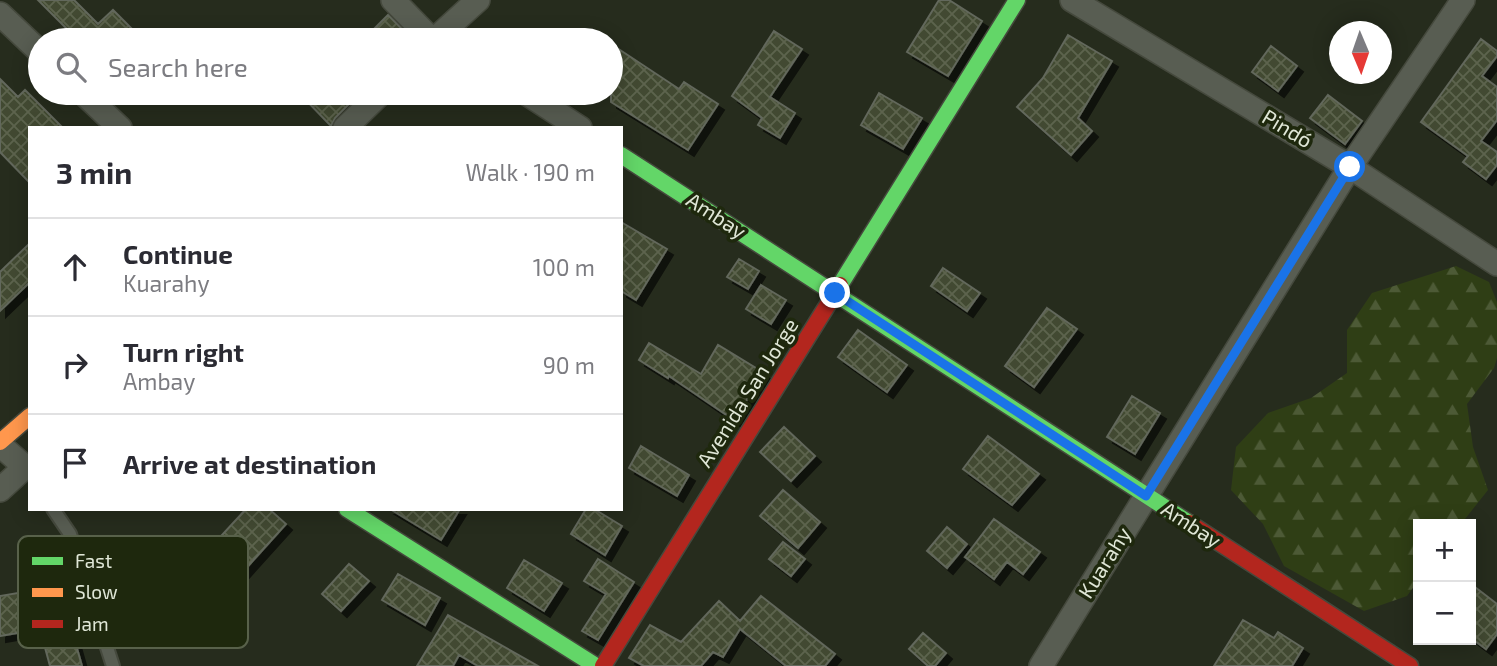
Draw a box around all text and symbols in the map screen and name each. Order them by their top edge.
north arrow [1329,21,1392,84]
search box [28,28,623,105]
icon: search [52,48,90,86]
text: Search here [108,51,248,82]
street label: Pindó [1258,103,1317,152]
route start [1334,151,1365,182]
text: 3 min [56,154,132,190]
text: Walk · 190 m [465,158,595,186]
street label: Ambay [682,186,751,243]
text: Continue [123,238,233,269]
icon: ahead [56,248,94,286]
text: 100 m [533,253,595,281]
text: Kuarahy [123,269,210,297]
route end [819,277,850,308]
street label: Avenida San Jorge [691,313,803,471]
text: Turn right [123,336,244,367]
icon: right [56,346,94,384]
text: 90 m [543,351,595,379]
text: Ambay [123,367,195,395]
icon: arrive [56,444,94,482]
text: Arrive at destination [123,448,376,479]
street label: Ambay [1157,495,1226,552]
map controls [1413,519,1476,645]
button: + [1413,519,1476,582]
street label: Kuarahy [1072,522,1135,602]
legend [18,536,248,648]
text: Fast [75,549,112,572]
text: Slow [75,580,118,603]
button: − [1413,582,1476,645]
text: Jam [75,612,109,635]

